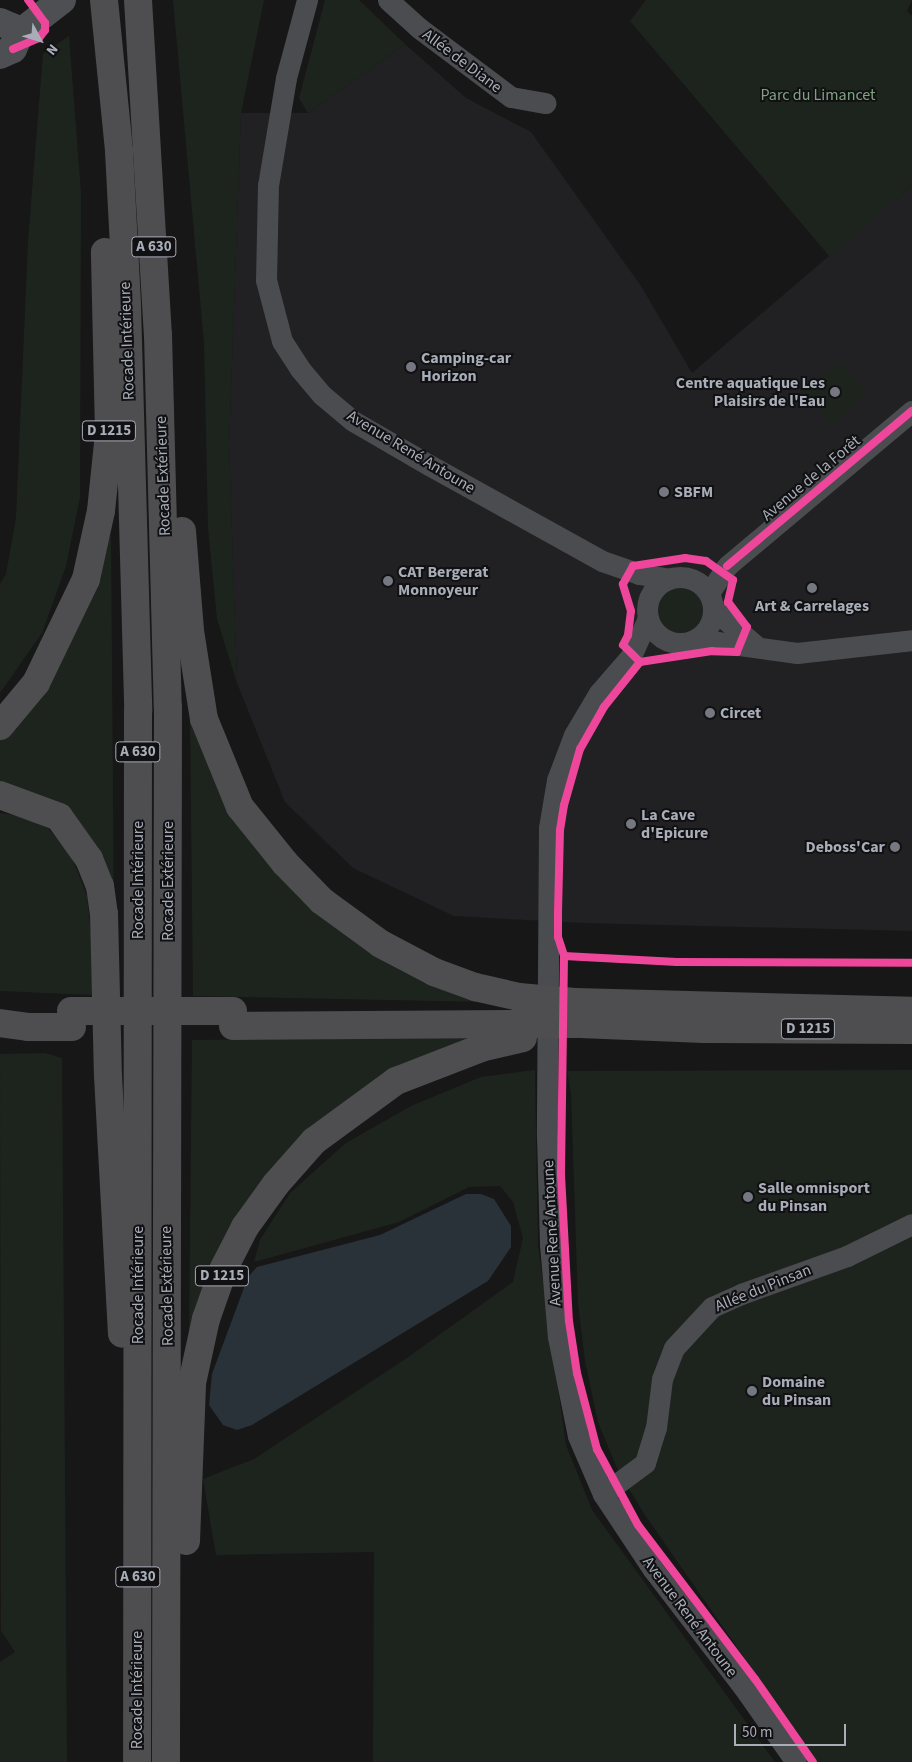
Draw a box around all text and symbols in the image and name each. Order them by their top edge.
north arrow [15,15,65,65]
street label: Allée de Diane [419,25,505,97]
text: N [41,40,62,59]
park label: Parc du Limancet [760,85,876,105]
road number: A 630 [130,234,178,260]
street label: Rocade Intérieure [115,282,139,400]
place label: Camping-car Horizon [421,348,511,386]
marker: Camping-car Horizon [405,361,417,373]
place label: Centre aquatique Les Plaisirs de l'Eau [676,373,825,411]
marker: Centre aquatique Les Plaisirs de l'Eau [829,386,841,398]
street label: Avenue René Antoune [343,406,479,498]
street label: Rocade Extérieure [151,416,175,536]
road number: D 1215 [82,418,136,444]
street label: Avenue de la Forêt [758,431,864,525]
place label: SBFM [674,482,713,502]
marker: SBFM [658,486,670,498]
place label: CAT Bergerat Monnoyeur [398,562,488,600]
marker: CAT Bergerat Monnoyeur [382,575,394,587]
marker: Art & Carrelages [806,582,818,594]
place label: Art & Carrelages [755,596,869,616]
place label: Circet [720,703,761,723]
marker: Circet [704,707,716,719]
road number: A 630 [114,740,162,764]
place label: La Cave d'Epicure [641,805,708,843]
marker: La Cave d'Epicure [625,818,637,830]
street label: Rocade Intérieure [128,821,148,939]
street label: Rocade Extérieure [158,821,178,941]
place label: Deboss'Car [805,837,885,857]
marker: Deboss'Car [889,841,901,853]
road number: D 1215 [780,1016,836,1042]
street label: Avenue René Antoune [539,1160,565,1306]
place label: Salle omnisport du Pinsan [758,1178,870,1216]
marker: Salle omnisport du Pinsan [742,1191,754,1203]
street label: Rocade Intérieure [128,1226,148,1344]
street label: Rocade Extérieure [156,1226,178,1346]
street label: Allée du Pinsan [712,1260,814,1316]
road number: D 1215 [194,1264,250,1288]
place label: Domaine du Pinsan [762,1372,831,1410]
marker: Domaine du Pinsan [746,1385,758,1397]
street label: Avenue René Antoune [638,1553,742,1681]
road number: A 630 [114,1564,162,1590]
street label: Rocade Intérieure [127,1631,147,1749]
scale bar [737,1714,850,1746]
text: 50 m [742,1722,772,1743]

